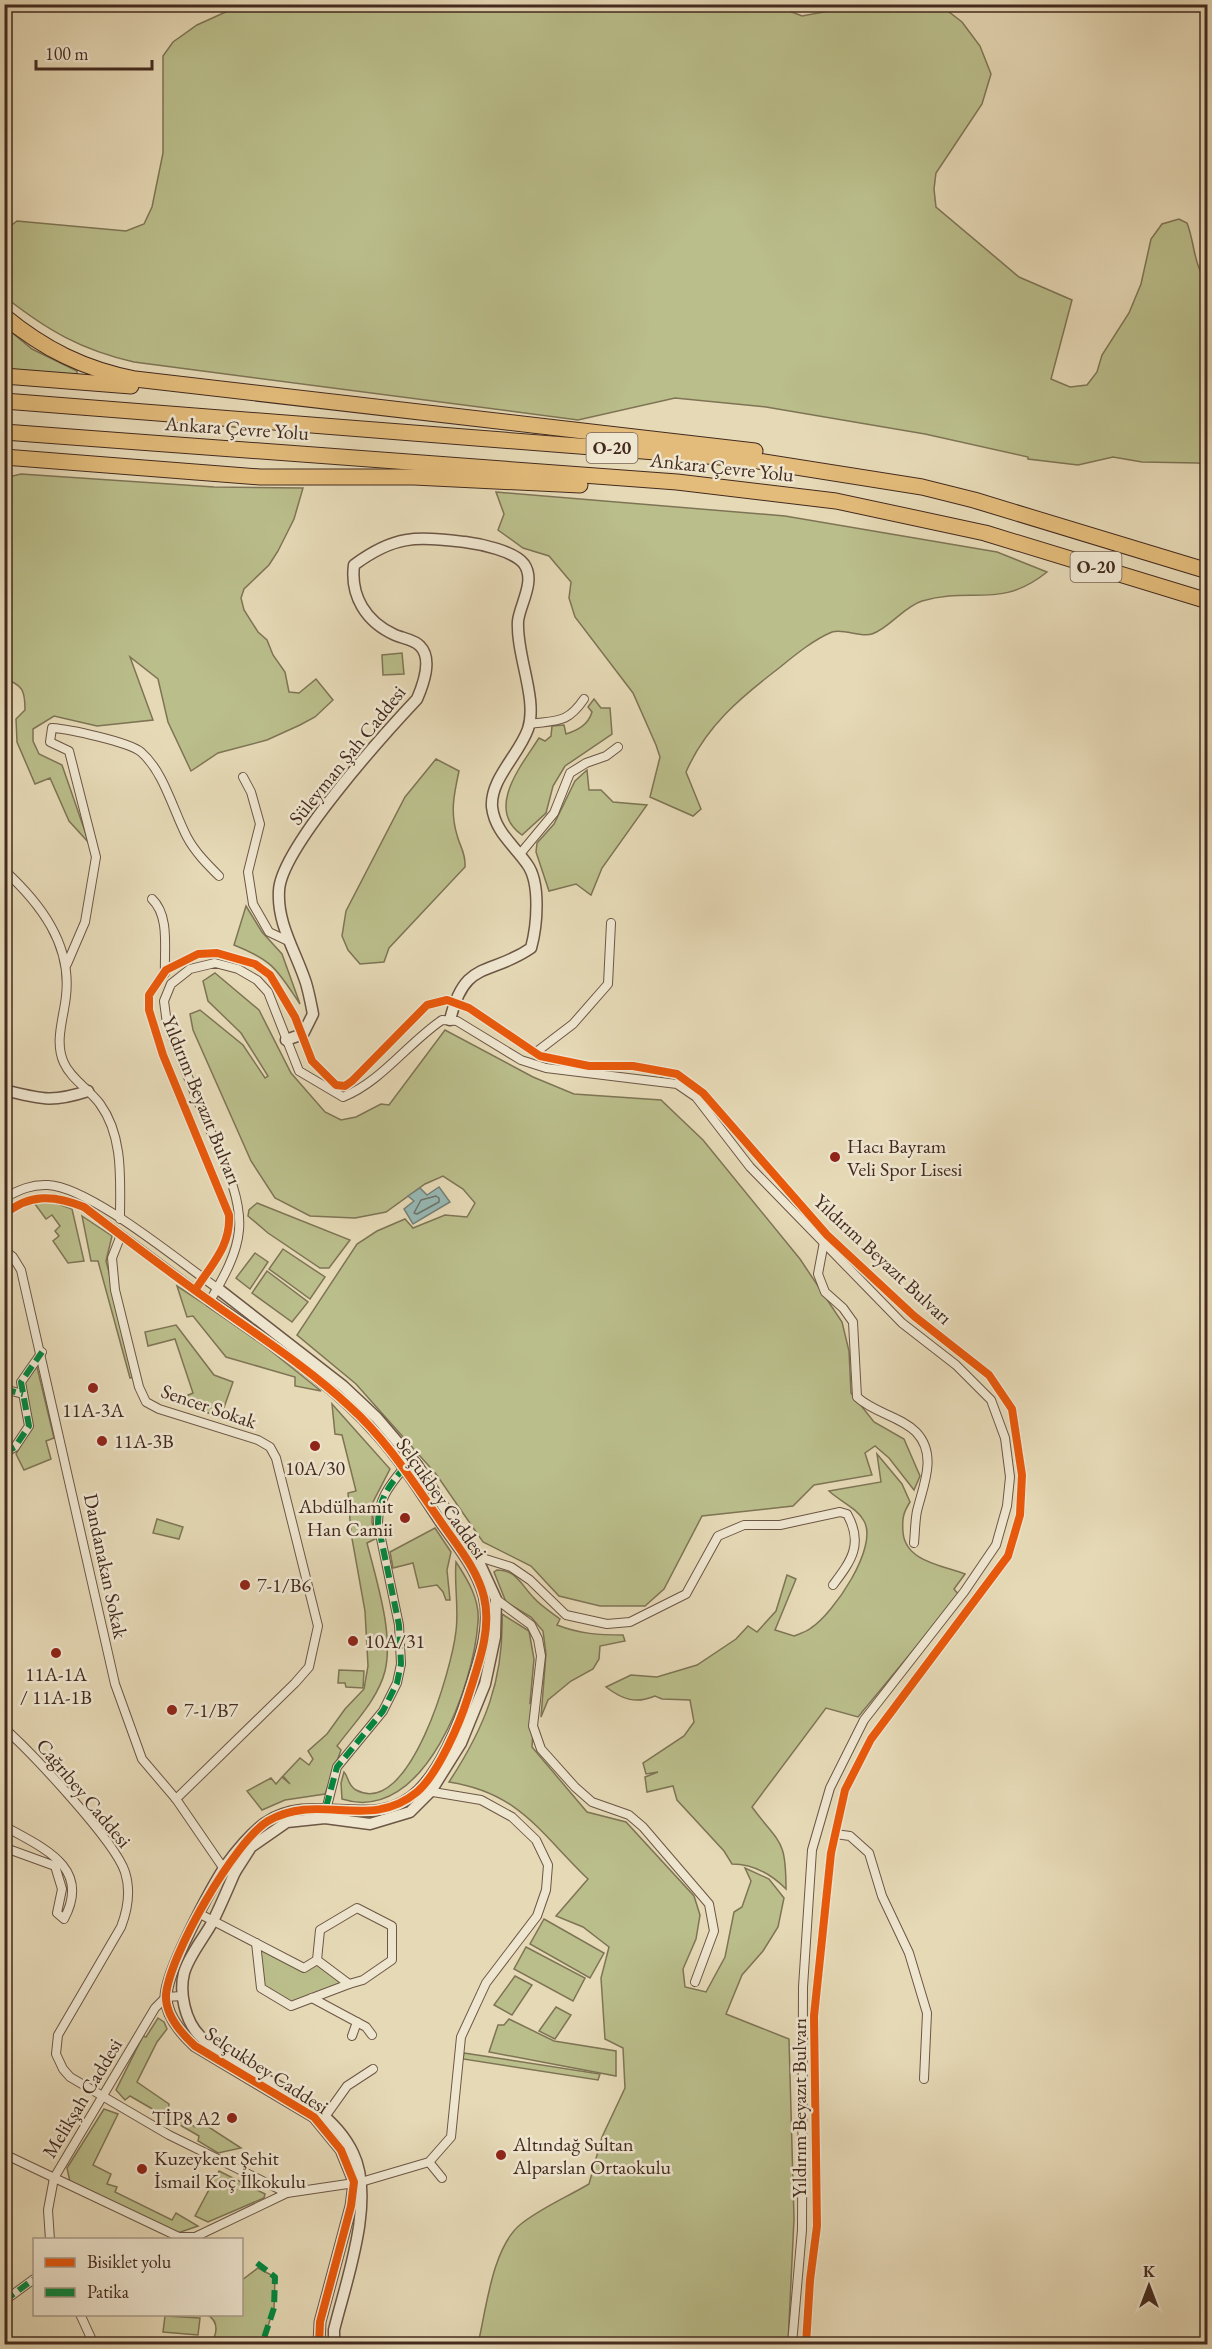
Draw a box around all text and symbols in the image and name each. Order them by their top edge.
scale bar [36,33,152,71]
text: 100 m [45,42,89,65]
street label: Ankara Çevre Yolu [163,410,310,446]
road number: O-20 [586,433,638,463]
street label: Ankara Çevre Yolu [648,446,795,488]
road number: O-20 [1070,552,1122,582]
street label: Süleyman Şah Caddesi [283,680,411,830]
street label: Yıldırım Beyazıt Bulvarı [156,1012,248,1188]
place label: Hacı Bayram Veli Spor Lisesi [847,1133,962,1182]
marker: Hacı Bayram Veli Spor Lisesi [828,1150,842,1164]
street label: Yıldırım Beyazıt Bulvarı [808,1188,958,1330]
street label: Sencer Sokak [158,1378,261,1435]
marker: 11A-3A [86,1381,100,1395]
place label: 11A-3A [62,1397,124,1423]
place label: 11A-3B [114,1428,174,1454]
street label: Selçukbey Caddesi [391,1432,494,1564]
marker: 11A-3B [95,1434,109,1448]
marker: 10A/30 [308,1439,322,1453]
place label: 10A/30 [285,1455,346,1481]
street label: Dandanakan Sokak [78,1491,134,1642]
place label: Abdülhamit Han Camii [297,1493,394,1542]
marker: Abdülhamit Han Camii [398,1511,412,1525]
place label: 7-1/B6 [257,1572,311,1598]
marker: 7-1/B6 [238,1578,252,1592]
place label: 10A/31 [365,1628,425,1654]
marker: 10A/31 [346,1634,360,1648]
marker: 11A-1A / 11A-1B [49,1646,63,1660]
place label: 11A-1A / 11A-1B [20,1661,92,1710]
place label: 7-1/B7 [184,1697,238,1723]
marker: 7-1/B7 [165,1703,179,1717]
street label: Cağrıbey Caddesi [31,1733,137,1853]
street label: Yıldırım Beyazıt Bulvarı [786,2018,812,2198]
street label: Selçukbey Caddesi [200,2020,334,2120]
street label: Melikşah Caddesi [36,2033,128,2162]
place label: TİP8 A2 [152,2105,220,2131]
marker: TİP8 A2 [225,2111,239,2125]
place label: Altındağ Sultan Alparslan Ortaokulu [512,2131,672,2180]
place label: Kuzeykent Şehit İsmail Koç İlkokulu [154,2145,306,2194]
marker: Altındağ Sultan Alparslan Ortaokulu [494,2148,508,2162]
marker: Kuzeykent Şehit İsmail Koç İlkokulu [135,2162,149,2176]
legend [33,2238,243,2316]
text: Bisiklet yolu [87,2250,172,2273]
north arrow [1119,2256,1179,2316]
text: K [1143,2261,1156,2282]
text: Patika [87,2280,130,2303]

